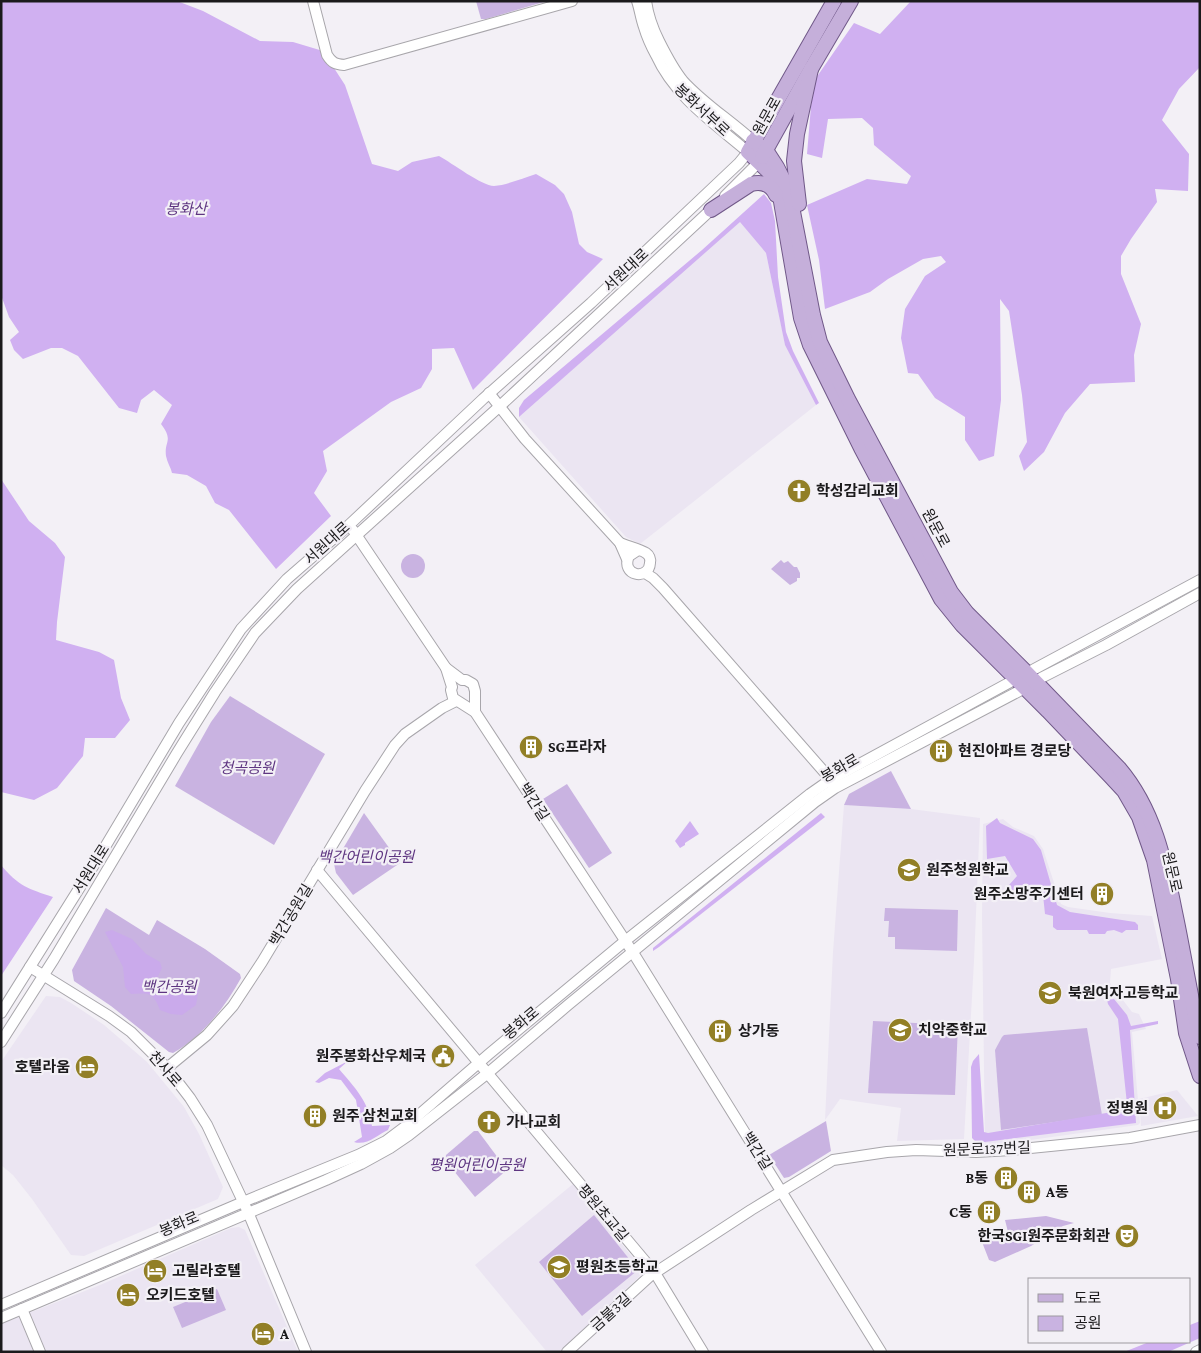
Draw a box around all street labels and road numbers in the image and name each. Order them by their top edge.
street label: 봉화서부로 [671,81,733,139]
street label: 원문로 [750,94,784,138]
street label: 서원대로 [600,245,652,295]
street label: 원문로 [919,506,953,550]
street label: 서원대로 [301,519,353,567]
street label: 봉화로 [818,751,862,785]
street label: 백간길 [516,780,552,824]
street label: 서원대로 [70,841,112,897]
street label: 원문로 [1160,850,1184,894]
street label: 백간공원길 [266,881,316,949]
street label: 봉화로 [500,1004,542,1042]
street label: 천사로 [145,1047,185,1090]
street label: 백간길 [739,1129,775,1173]
street label: 원문로137번길 [943,1139,1031,1159]
street label: 평원초교길 [575,1181,631,1245]
street label: 봉화로 [157,1209,201,1239]
street label: 금불3길 [588,1290,634,1334]

